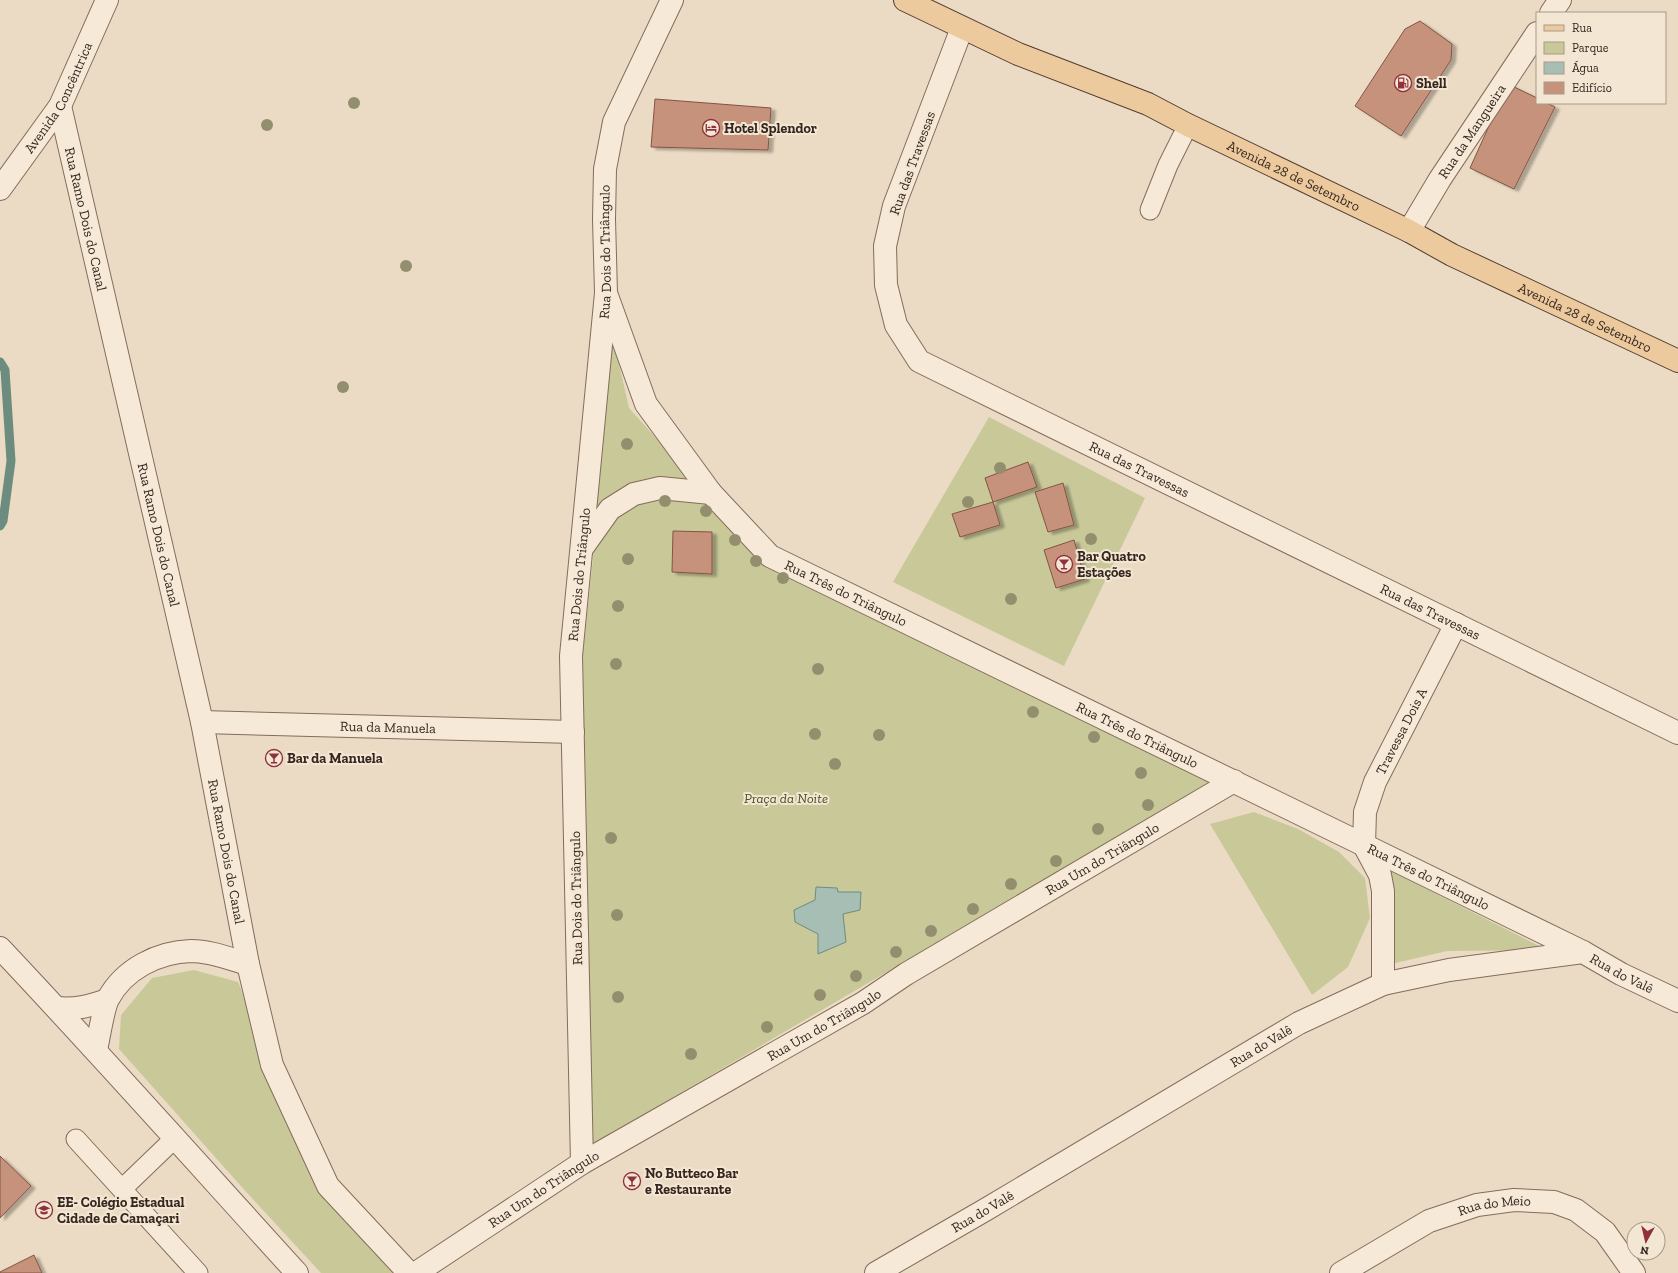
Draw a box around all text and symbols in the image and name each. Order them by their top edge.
legend [1536,12,1666,104]
text: Rua [1572,21,1592,35]
street label: Avenida Concêntrica [21,39,96,157]
text: Parque [1572,41,1609,55]
text: Água [1572,60,1599,75]
fuel station icon: Shell [1393,73,1413,93]
place label: Shell [1416,75,1447,92]
street label: Rua da Mangueira [1435,81,1510,182]
text: Edifício [1572,81,1612,95]
street label: Rua das Travessas [886,109,939,217]
hotel icon: Hotel Splendor [701,118,721,138]
place label: Hotel Splendor [724,120,817,137]
street label: Avenida 28 de Setembro [1224,137,1363,215]
street label: Rua Ramo Dois do Canal [61,146,110,293]
street label: Rua Dois do Triângulo [596,185,615,320]
street label: Avenida 28 de Setembro [1515,279,1654,356]
street label: Rua das Travessas [1086,438,1192,501]
street label: Rua Ramo Dois do Canal [134,461,183,609]
street label: Rua Dois do Triângulo [564,507,594,642]
place label: Bar Quatro Estações [1077,548,1146,581]
bar icon: Bar Quatro Estações [1054,554,1074,574]
street label: Rua Três do Triângulo [782,556,910,630]
street label: Rua das Travessas [1377,580,1483,644]
street label: Travessa Dois A [1372,684,1431,778]
street label: Rua Três do Triângulo [1073,698,1201,772]
street label: Rua da Manuela [340,718,436,737]
bar icon: Bar da Manuela [264,748,284,768]
place label: Bar da Manuela [287,750,383,767]
street label: Rua Ramo Dois do Canal [204,778,248,926]
park label: Praça da Noite [744,790,828,807]
street label: Rua Um do Triângulo [1043,819,1162,899]
street label: Rua Dois do Triângulo [567,831,586,965]
street label: Rua Três do Triângulo [1365,840,1492,914]
street label: Rua do Valê [1587,950,1657,997]
street label: Rua Um do Triângulo [764,985,885,1065]
street label: Rua do Valê [1227,1021,1296,1071]
street label: Rua Um do Triângulo [485,1147,602,1232]
place label: No Butteco Bar e Restaurante [645,1165,739,1198]
bar icon: No Butteco Bar e Restaurante [622,1171,642,1191]
street label: Rua do Valê [948,1187,1017,1237]
street label: Rua do Meio [1456,1192,1531,1220]
place label: EE- Colégio Estadual Cidade de Camaçari [57,1194,185,1227]
school or university icon: EE- Colégio Estadual Cidade de Camaçari [34,1200,54,1220]
north arrow [1626,1221,1666,1261]
text: N [1639,1243,1650,1257]

